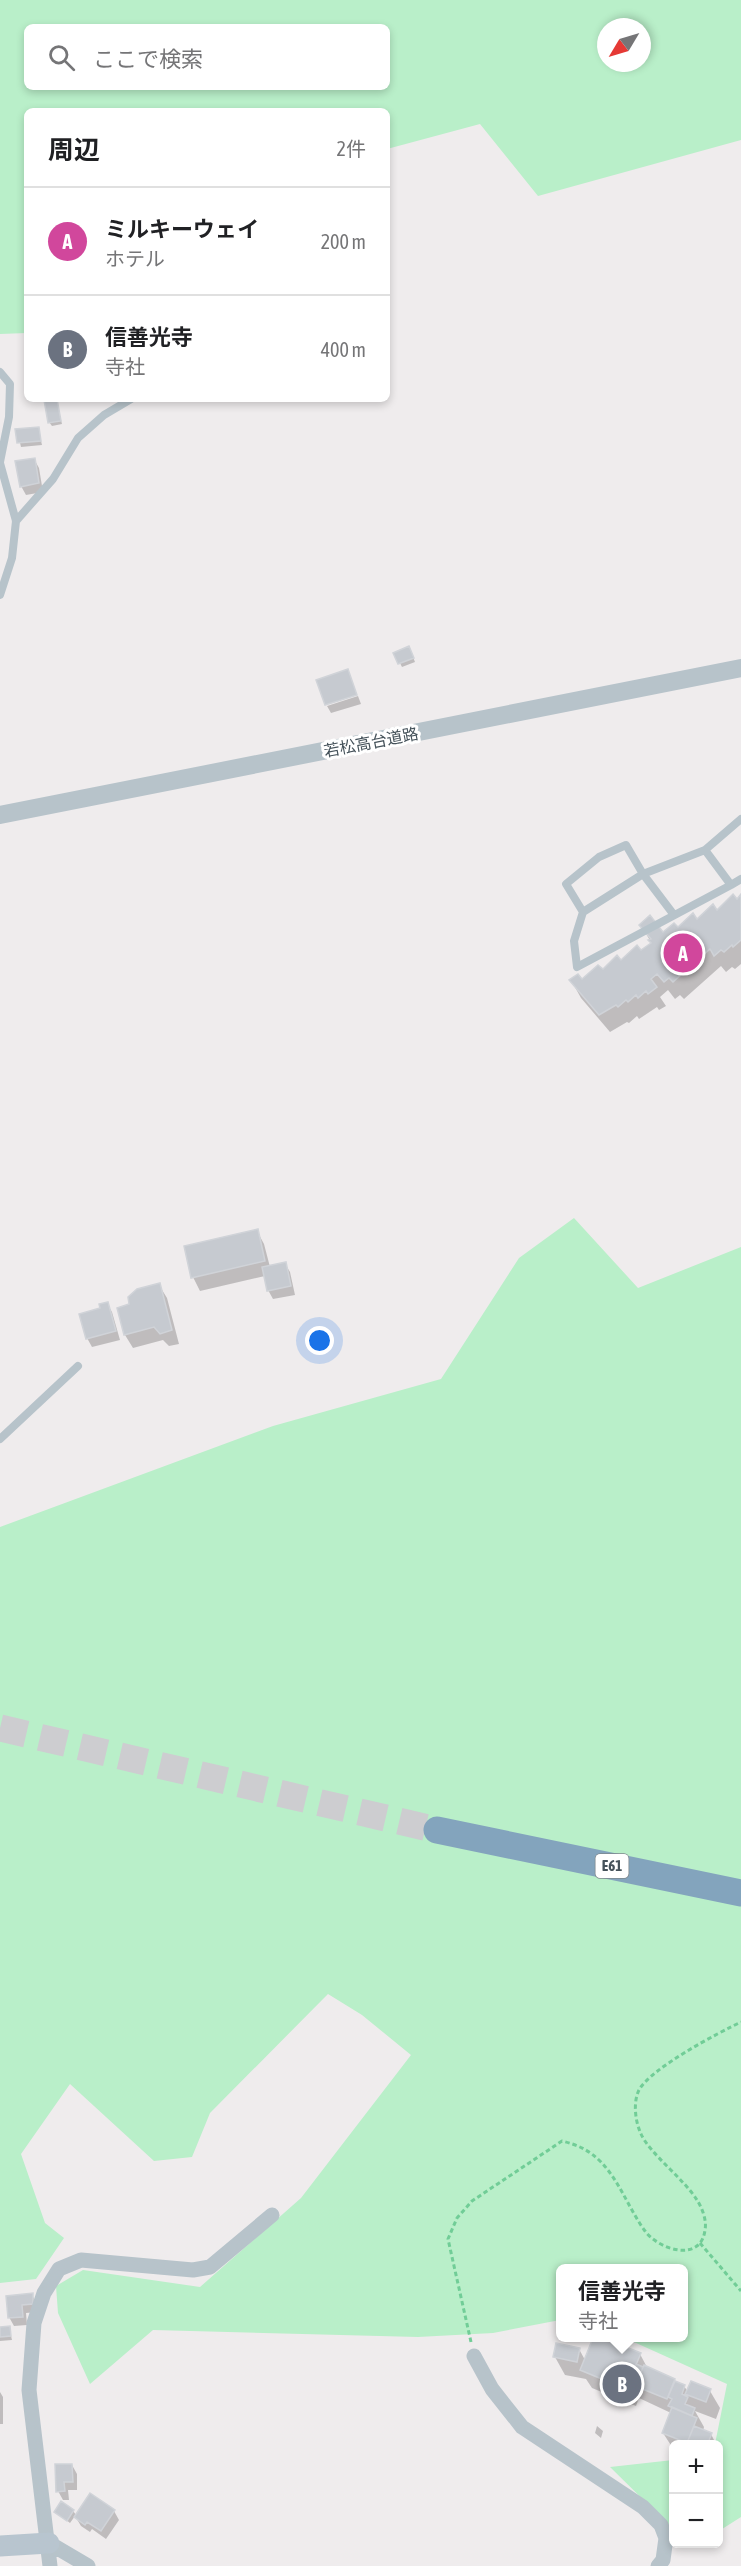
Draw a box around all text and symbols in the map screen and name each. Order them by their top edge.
north arrow [597,18,651,72]
search box [24,24,390,90]
icon: search [45,41,78,74]
text: ここで検索 [93,46,203,72]
text: 周辺 [48,135,100,165]
text: 2件 [337,137,366,160]
text: ミルキーウェイ [105,216,259,242]
text: A [63,230,72,253]
text: 200 m [321,230,366,253]
text: ホテル [105,247,165,270]
text: 信善光寺 [105,324,193,350]
text: B [63,338,72,361]
text: 400 m [321,338,366,361]
text: 寺社 [105,355,145,378]
street label: 若松高台道路 [322,724,420,760]
pin: A [664,930,702,976]
your location [305,1326,334,1355]
road number: E61 [596,1854,628,1878]
popup [556,2264,688,2342]
text: 信善光寺 [578,2278,666,2304]
text: 寺社 [578,2309,618,2332]
pin: B [602,2362,642,2406]
map controls [669,2440,723,2548]
button: + [669,2440,723,2494]
button: − [669,2494,723,2548]

